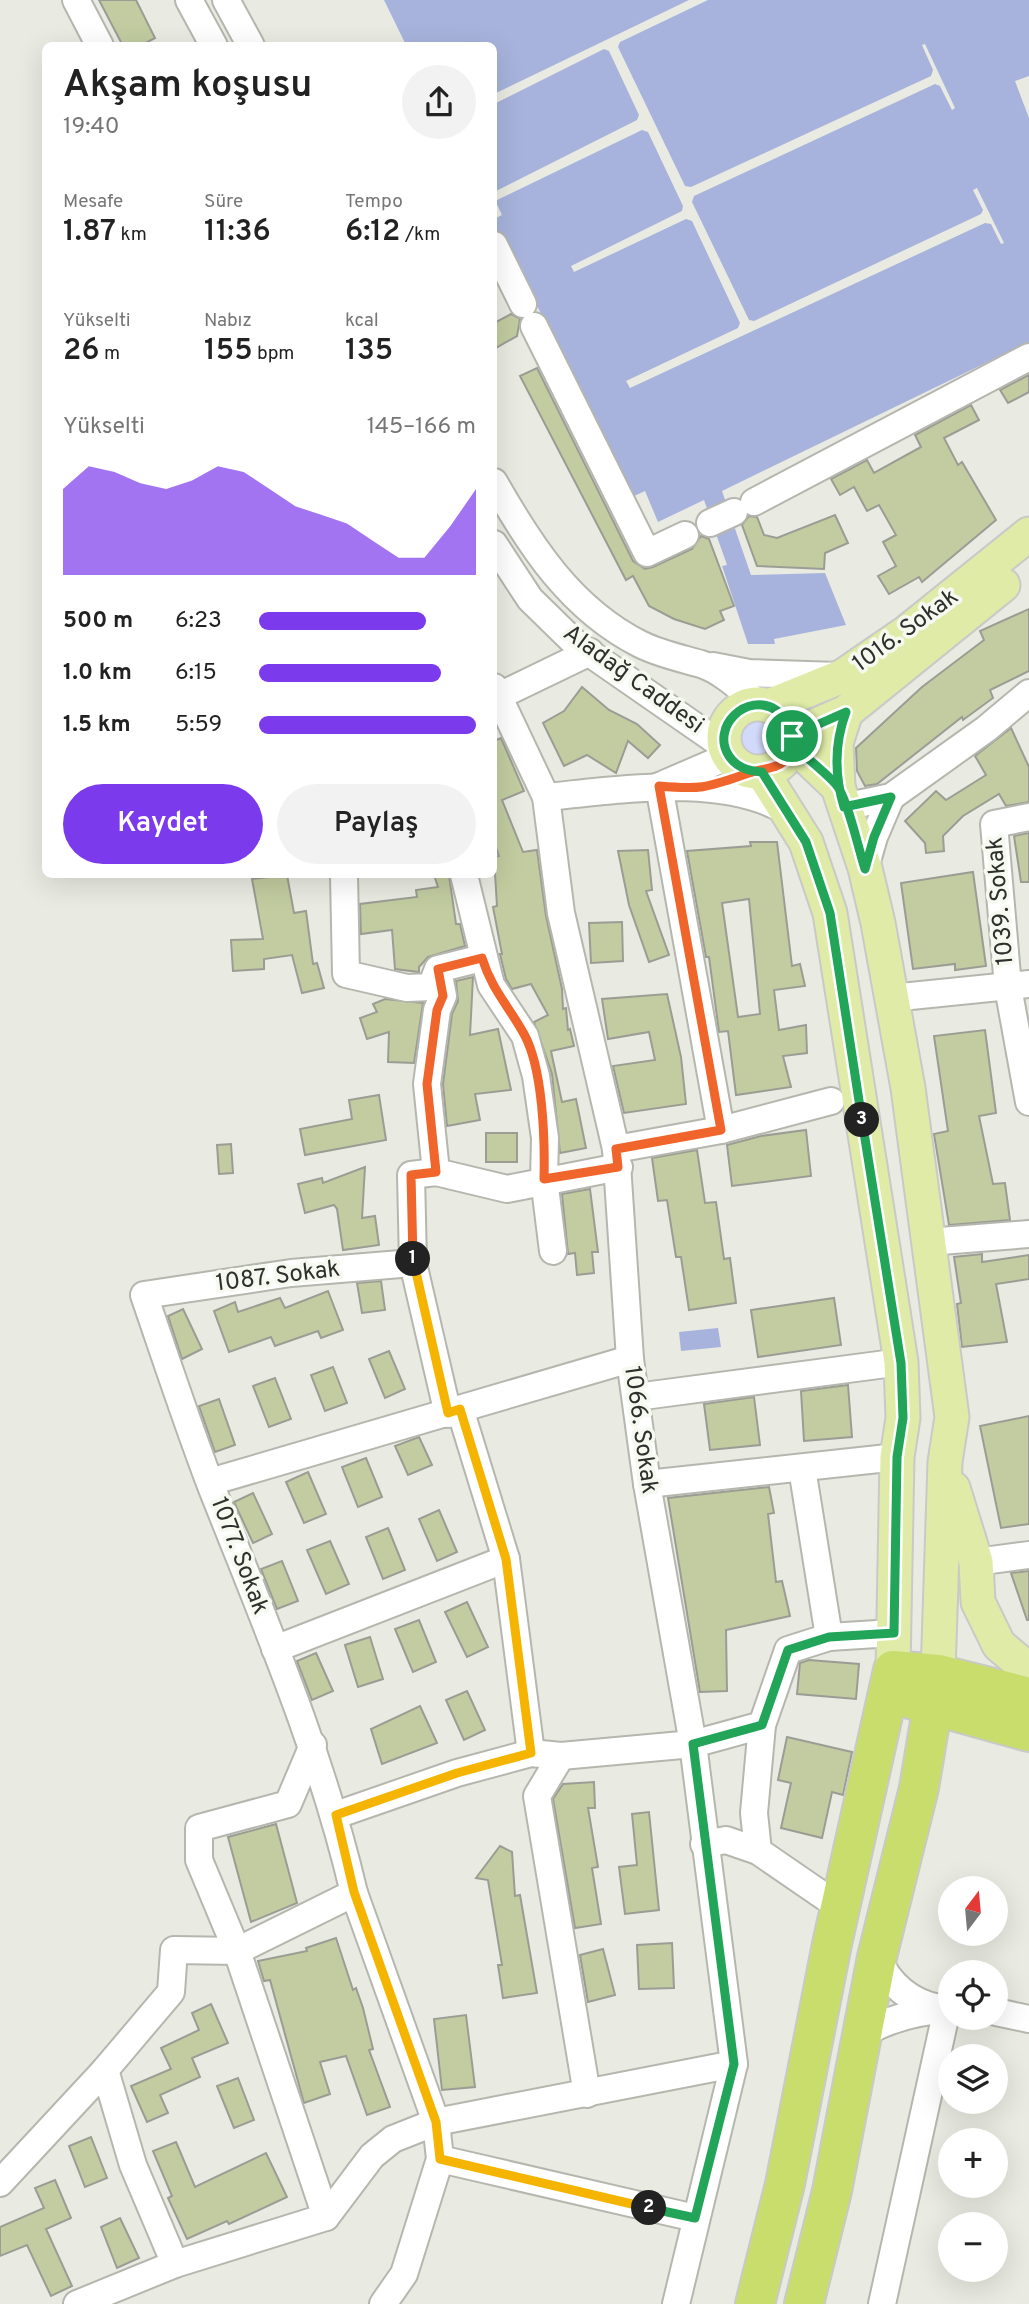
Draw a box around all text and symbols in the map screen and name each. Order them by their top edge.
text: Akşam koşusu [63,62,312,111]
button: share [402,65,476,139]
text: 19:40 [63,113,120,142]
text: Mesafe [63,190,123,214]
text: Süre [204,190,243,214]
text: Tempo [345,190,403,214]
text: 1.87 [63,214,116,251]
text: 11:36 [204,214,271,251]
text: 6:12 [345,214,400,251]
text: km [116,223,147,247]
text: /km [400,223,440,247]
text: Yükselti [63,309,131,333]
text: Nabız [204,309,252,333]
text: kcal [345,309,379,333]
text: 26 [63,333,100,370]
text: 155 [204,333,253,370]
text: 135 [345,333,393,370]
text: m [100,342,120,366]
text: bpm [253,342,294,366]
text: Yükselti [63,413,145,442]
text: 145–166 m [367,413,476,442]
street label: 1016. Sokak [847,583,965,679]
text: 500 m [63,607,133,636]
text: 6:23 [175,607,222,636]
street label: Aladağ Caddesi [557,619,709,741]
text: 1.0 km [63,659,132,688]
text: 6:15 [175,659,217,688]
pin [762,706,822,766]
text: 1.5 km [63,711,131,740]
text: 5:59 [175,711,222,740]
icon: arrive [773,717,811,755]
button: Kaydet [63,784,263,864]
button: Paylaş [277,784,476,864]
street label: 1039. Sokak [980,836,1022,966]
pin: 3 [844,1102,880,1138]
text: 3 [856,1107,867,1131]
pin: 1 [396,1242,430,1276]
text: 1 [409,1246,416,1270]
street label: 1087. Sokak [214,1255,342,1299]
street label: 1066. Sokak [616,1364,664,1496]
street label: 1077. Sokak [203,1493,275,1619]
north arrow [938,1876,1008,1946]
map controls [938,1876,1008,2282]
button: locate [938,1960,1008,2030]
button: layers [938,2044,1008,2114]
button: + [938,2128,1008,2198]
pin: 2 [632,2190,666,2226]
text: 2 [643,2195,654,2219]
button: − [938,2212,1008,2282]

